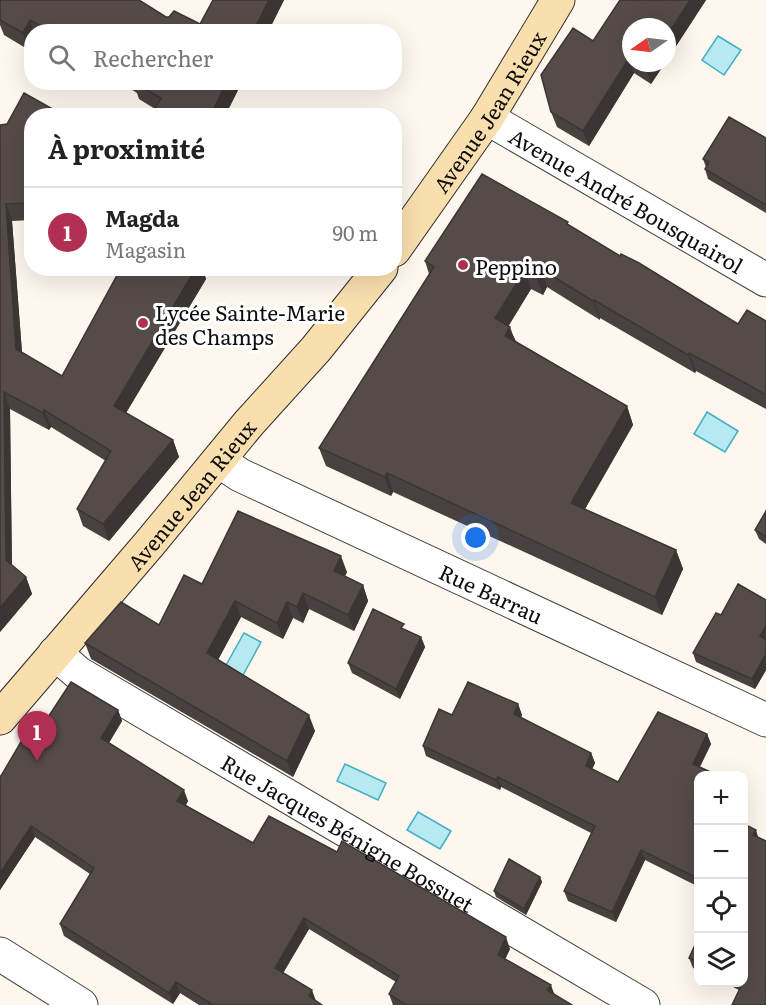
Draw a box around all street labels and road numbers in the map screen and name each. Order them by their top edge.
street label: Avenue Jean Rieux [424,24,552,198]
street label: Avenue André Bousquairol [504,119,750,280]
street label: Avenue Jean Rieux [119,412,262,576]
street label: Rue Barrau [435,555,549,630]
street label: Rue Jacques Bénigne Bossuet [216,745,481,919]

